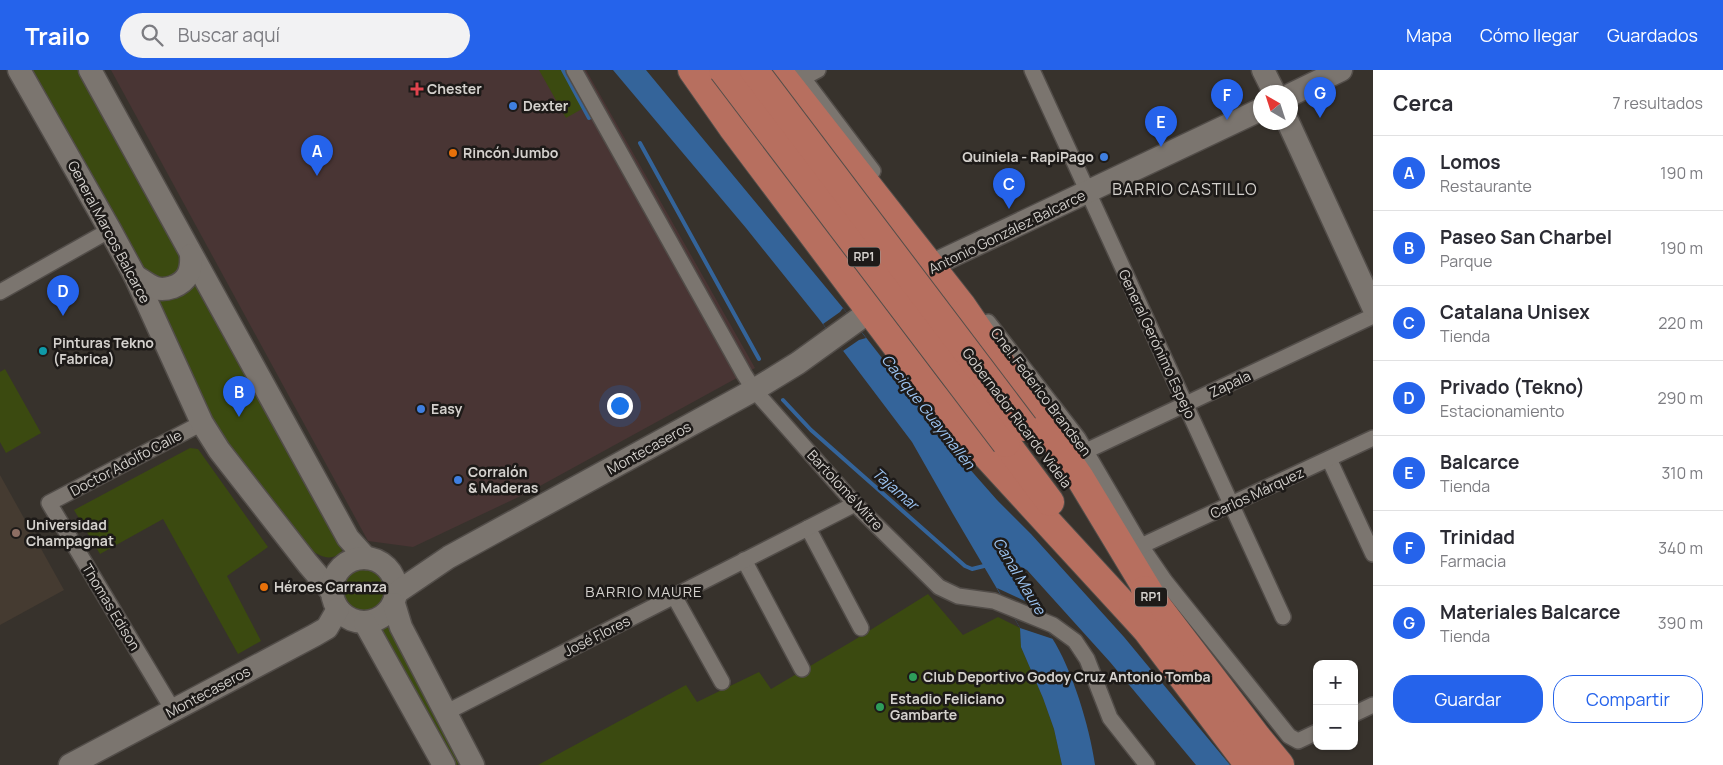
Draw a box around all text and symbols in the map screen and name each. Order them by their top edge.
search box [120,13,470,58]
text: Trailo [25,19,90,52]
icon: search [138,21,166,49]
text: Buscar aquí [178,22,280,48]
text: Mapa [1406,23,1452,47]
text: Cómo llegar [1480,23,1579,47]
text: Guardados [1607,23,1698,47]
pin: G [1304,77,1336,118]
place label: Chester [427,79,482,98]
pin: F [1211,79,1243,120]
marker: Chester [411,83,423,95]
north arrow [1253,85,1298,130]
text: Cerca [1393,89,1453,117]
text: 7 resultados [1613,92,1703,114]
place label: Dexter [523,96,569,115]
marker: Dexter [507,100,519,112]
pin: E [1145,106,1177,147]
pin: A [301,135,333,176]
place label: Rincón Jumbo [463,143,559,162]
marker: Rincón Jumbo [447,147,459,159]
place label: Quiniela - RapiPago [962,147,1094,166]
text: Lomos [1440,149,1501,175]
marker: Quiniela - RapiPago [1098,151,1110,163]
street label: General Marcos Balcarce [64,157,155,306]
text: A [1404,162,1414,184]
text: 190 m [1660,162,1703,184]
pin: C [993,168,1025,209]
text: Restaurante [1440,175,1532,197]
district label: BARRIO CASTILLO [1112,178,1258,200]
street label: Antonio González Balcarce [925,185,1088,278]
text: Paseo San Charbel [1440,224,1612,250]
text: B [1404,237,1414,259]
text: 190 m [1660,237,1703,259]
road number: RP1 [848,248,880,266]
text: Parque [1440,250,1492,272]
street label: General Gerónimo Espejo [1115,266,1200,421]
pin: D [47,275,79,316]
text: Catalana Unisex [1440,299,1590,325]
text: C [1403,312,1415,334]
text: 220 m [1658,312,1703,334]
street label: Cnel. Federico Brandsen [987,324,1096,460]
text: Tienda [1440,325,1490,347]
place label: Pinturas Tekno (Fabrica) [53,333,154,368]
street label: Gobernador Ricardo Videla [958,344,1076,492]
marker: Pinturas Tekno (Fabrica) [37,345,49,357]
water label: Cacique Guaymallén [877,350,981,475]
street label: Zapala [1206,366,1254,401]
text: Privado (Tekno) [1440,374,1585,400]
pin: B [223,376,255,417]
text: D [1403,387,1415,409]
text: 290 m [1657,387,1703,409]
your location [607,393,633,419]
place label: Easy [431,399,463,418]
text: Estacionamiento [1440,400,1565,422]
marker: Easy [415,403,427,415]
street label: Montecaseros [603,417,694,479]
street label: Doctor Adolfo Calle [67,425,185,500]
street label: Bartolomé Mitre [803,445,887,534]
text: Balcarce [1440,449,1519,475]
place label: Corralón & Maderas [468,462,539,497]
text: E [1404,462,1414,484]
text: 310 m [1661,462,1703,484]
water label: Tajamar [868,463,925,516]
street label: Carlos Márquez [1207,463,1307,523]
marker: Corralón & Maderas [452,474,464,486]
text: Tienda [1440,475,1490,497]
place label: Universidad Champagnat [26,515,114,550]
text: Trinidad [1440,524,1515,550]
marker: Universidad Champagnat [10,527,22,539]
water label: Canal Maure [988,533,1051,619]
text: F [1405,537,1413,559]
text: 340 m [1658,537,1703,559]
text: Farmacia [1440,550,1506,572]
street label: Thomas Edison [78,560,145,654]
place label: Héroes Carranza [274,577,387,596]
marker: Héroes Carranza [258,581,270,593]
district label: BARRIO MAURE [585,581,703,602]
road number: RP1 [1135,588,1167,606]
text: Materiales Balcarce [1440,599,1621,625]
street label: José Flores [560,611,633,660]
text: G [1403,612,1415,634]
text: 390 m [1658,612,1703,634]
text: Tienda [1440,625,1490,647]
map controls [1313,660,1358,750]
button: + [1313,660,1358,705]
street label: Montecaseros [162,661,253,722]
place label: Club Deportivo Godoy Cruz Antonio Tomba [923,667,1211,686]
marker: Club Deportivo Godoy Cruz Antonio Tomba [907,671,919,683]
button: Guardar [1393,675,1543,723]
button: Compartir [1553,675,1703,723]
place label: Estadio Feliciano Gambarte [890,689,1005,724]
marker: Estadio Feliciano Gambarte [874,701,886,713]
button: − [1313,705,1358,750]

